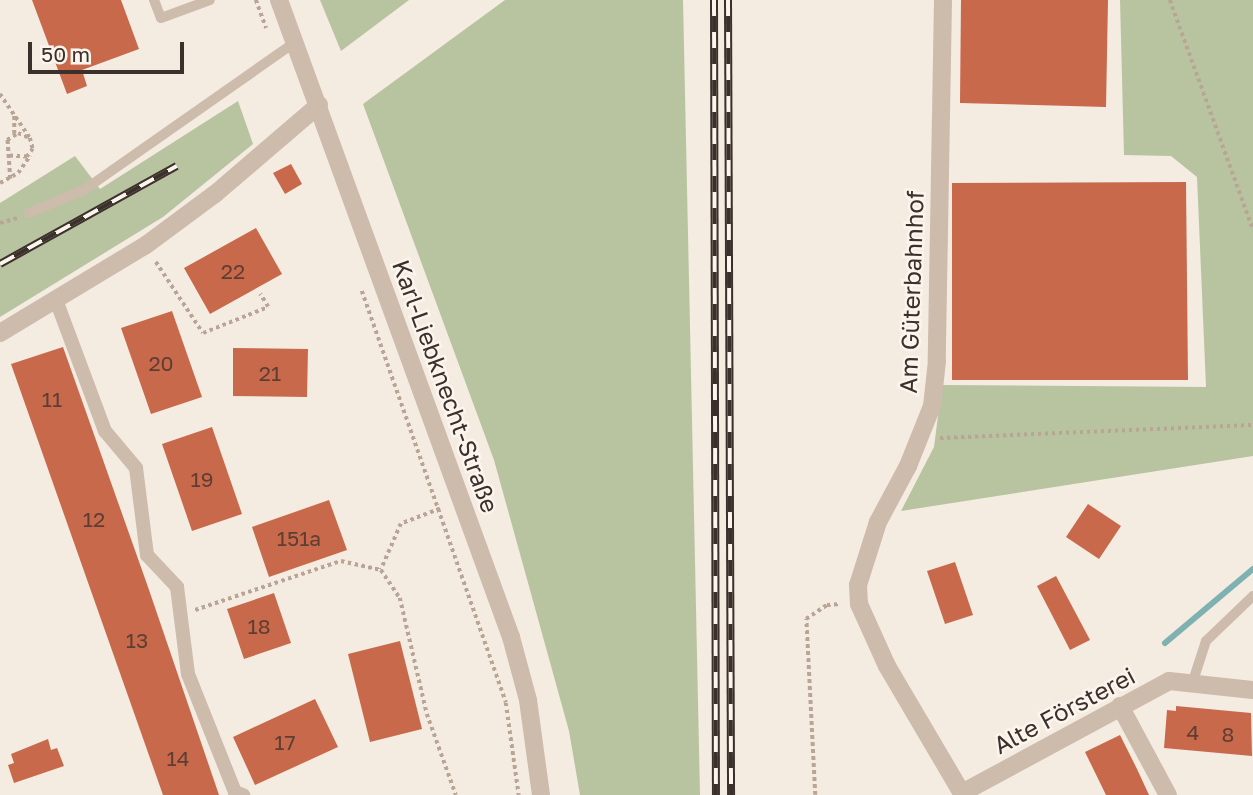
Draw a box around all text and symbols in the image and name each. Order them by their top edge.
scale bar [32,28,187,72]
text: 50 m [41,41,90,67]
street label: Am Güterbahnhof [893,190,929,394]
street label: Karl-Liebknecht-Straße [387,256,505,516]
house number: 22 [221,258,245,284]
house number: 20 [148,350,174,376]
house number: 21 [259,360,281,386]
house number: 11 [42,386,62,412]
house number: 19 [191,466,213,492]
house number: 12 [83,506,105,532]
house number: 151a [277,525,321,551]
house number: 18 [248,613,270,639]
house number: 13 [126,627,148,653]
street label: Alte Försterei [988,661,1140,759]
house number: 4 [1187,719,1199,745]
house number: 8 [1222,721,1234,747]
house number: 17 [274,729,296,755]
house number: 14 [167,745,189,771]

